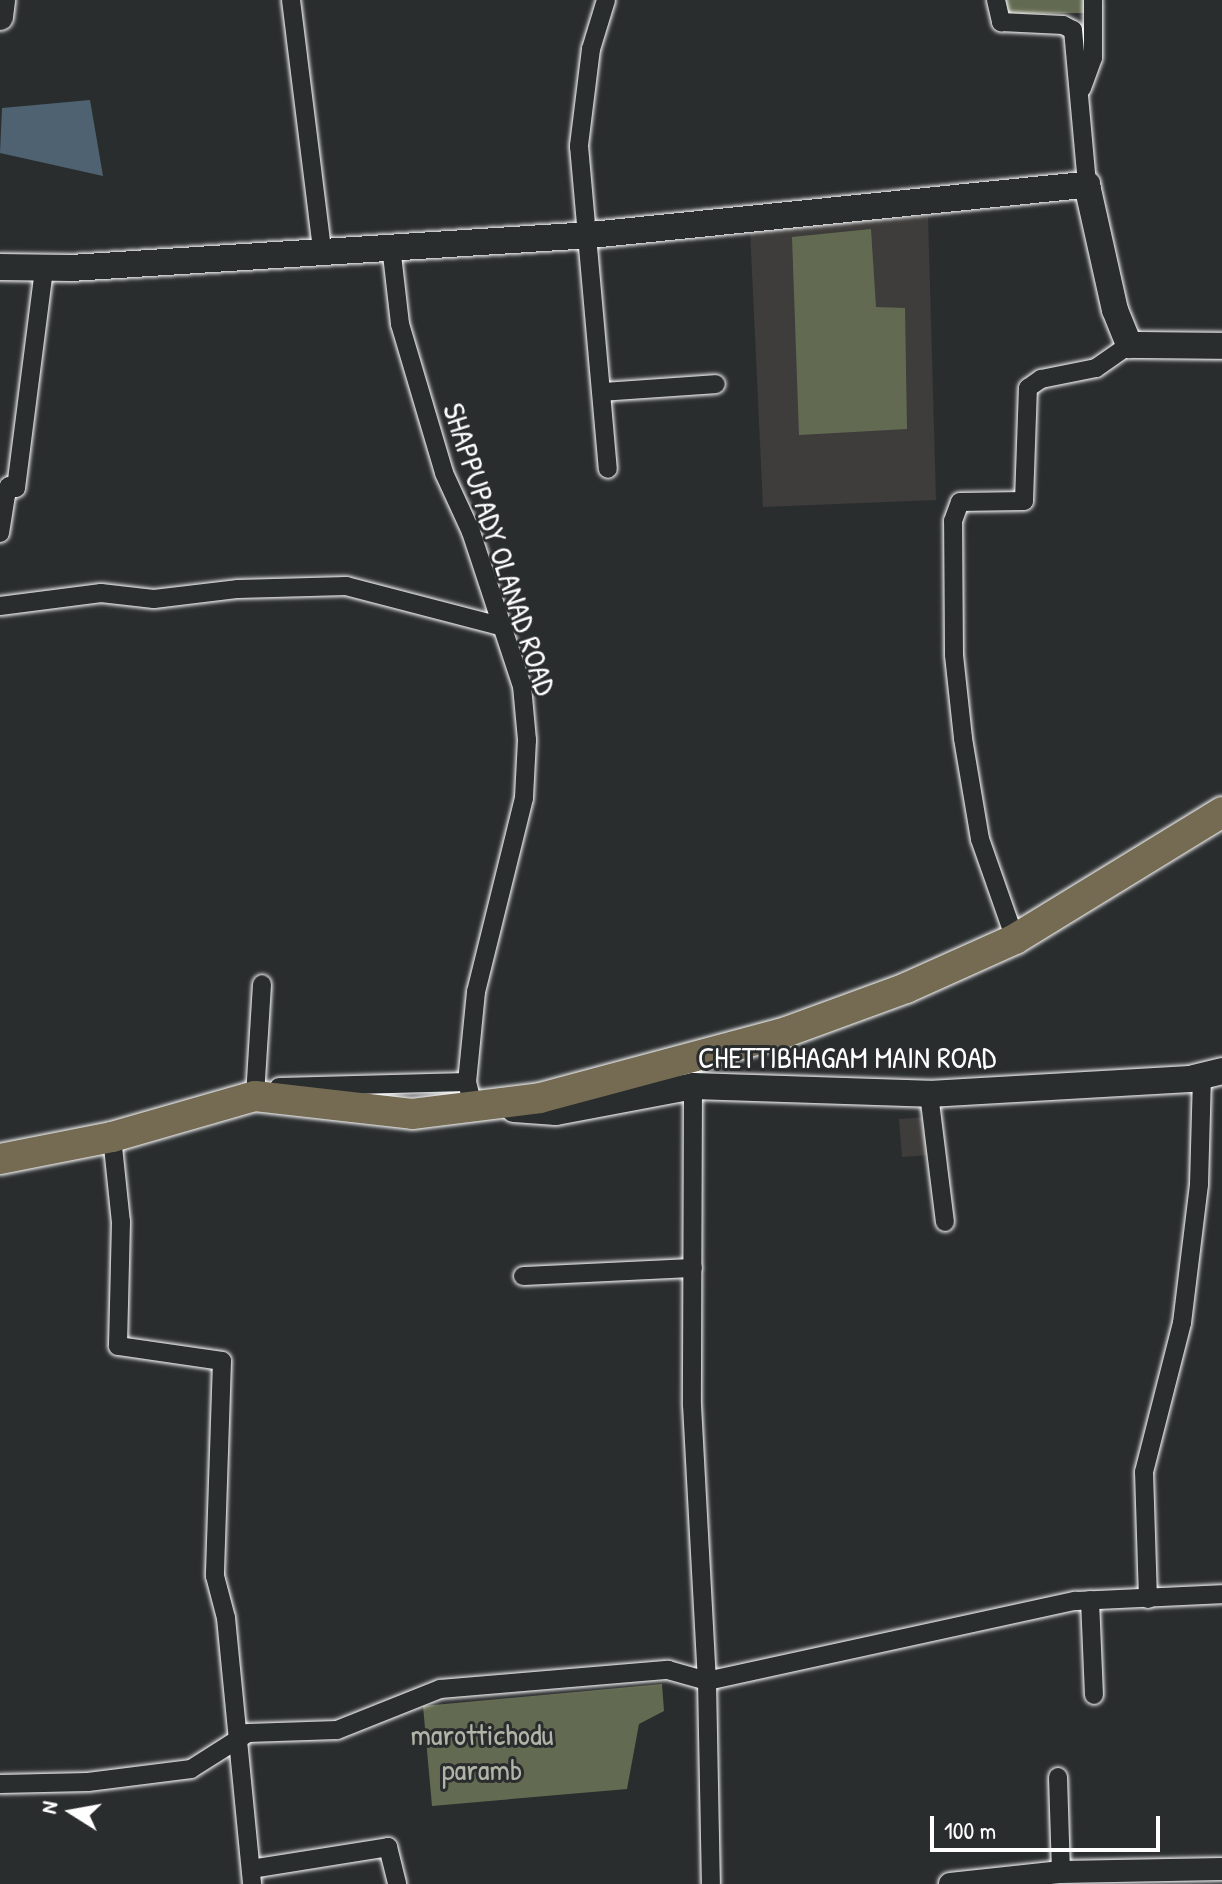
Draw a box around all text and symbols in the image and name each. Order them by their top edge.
street label: SHAPPUPADY OLANAD ROAD [436,399,564,699]
street label: CHETTIBHAGAM MAIN ROAD [698,1039,996,1075]
park label: marottichodu paramb [410,1716,554,1786]
north arrow [32,1772,112,1852]
text: N [33,1799,64,1816]
scale bar [934,1800,1164,1850]
text: 100 m [944,1814,996,1846]

